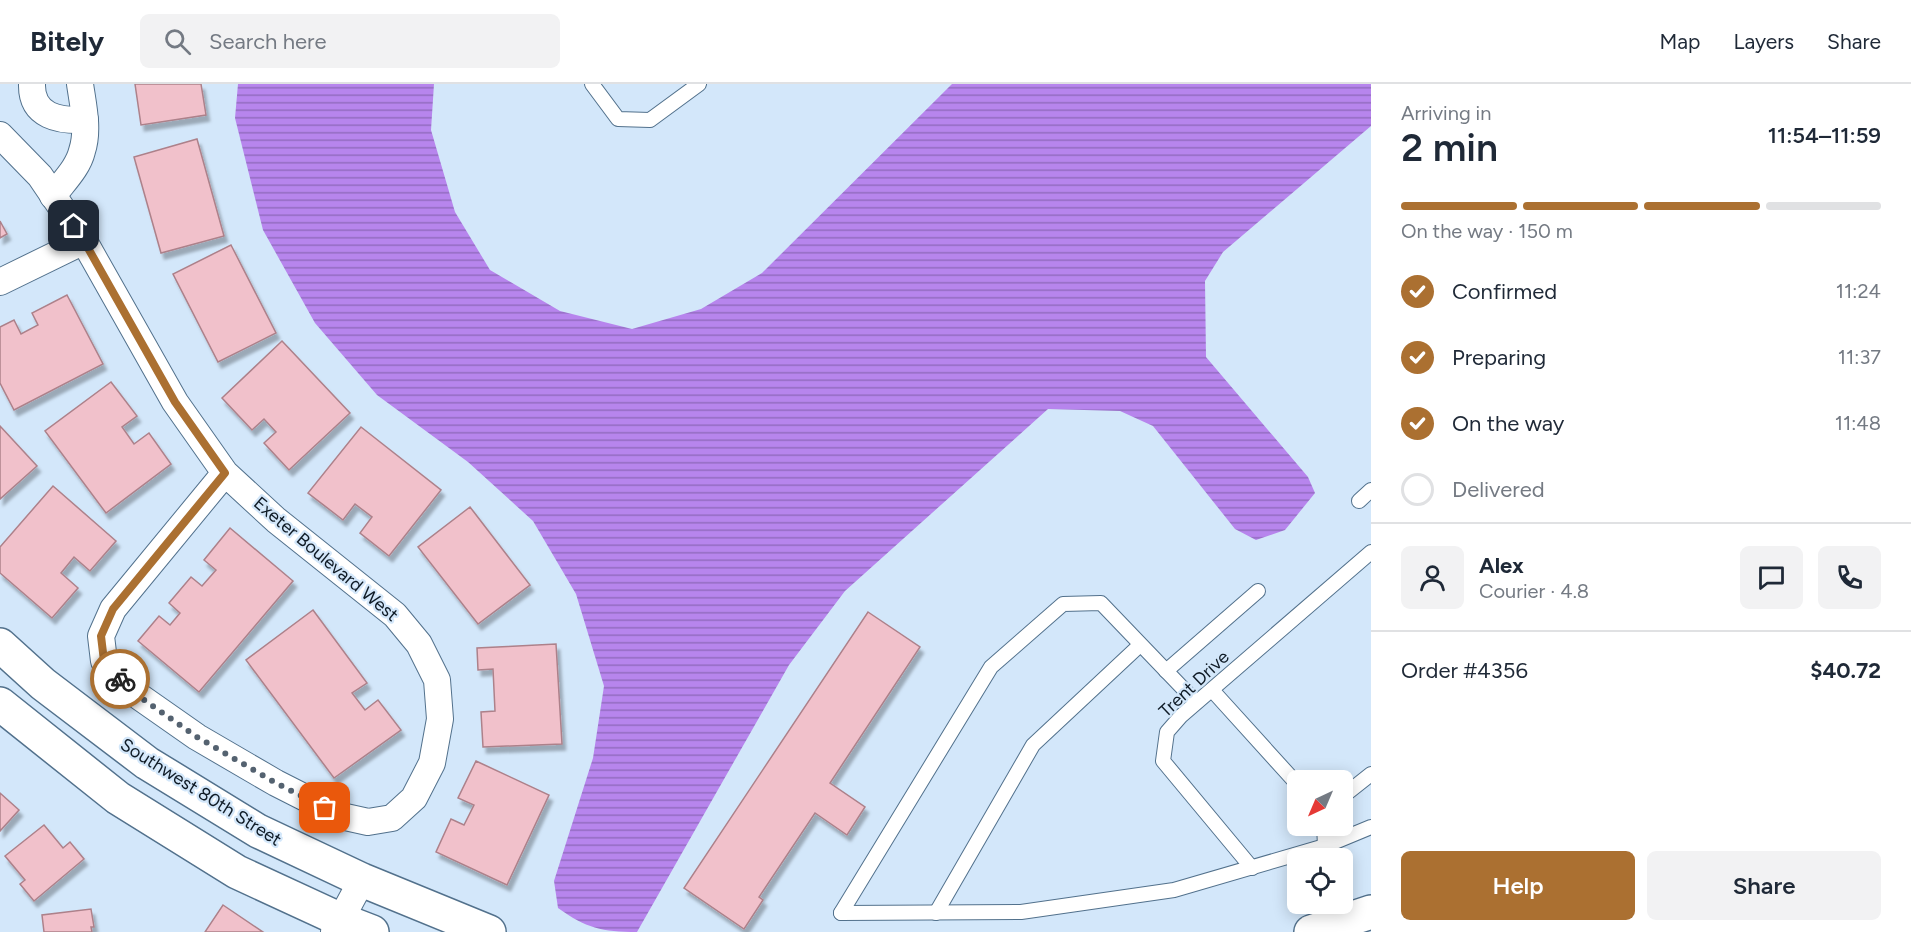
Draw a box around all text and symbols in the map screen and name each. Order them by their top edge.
search box [140,14,560,68]
text: Bitely [30,24,104,58]
icon: search [161,25,194,58]
text: Search here [209,28,327,55]
text: Map [1660,29,1700,54]
text: Layers [1733,29,1794,54]
text: Share [1827,29,1881,54]
text: Arriving in [1401,101,1491,125]
text: 11:54–11:59 [1768,122,1881,149]
text: 2 min [1401,124,1498,171]
pin [48,200,99,251]
icon: home [57,209,90,242]
text: On the way · 150 m [1401,219,1573,243]
icon: check [1401,275,1434,308]
text: Confirmed [1452,278,1557,305]
text: 11:24 [1836,279,1881,303]
icon: check [1401,341,1434,374]
text: Preparing [1452,344,1546,371]
text: 11:37 [1838,345,1881,369]
icon: check [1401,407,1434,440]
text: On the way [1452,410,1564,437]
text: 11:48 [1835,411,1881,435]
text: Delivered [1452,476,1545,503]
street label: Exeter Boulevard West [249,492,403,626]
button: person [1401,546,1464,609]
button: chat [1740,546,1803,609]
button: phone [1818,546,1881,609]
text: Alex [1479,552,1524,579]
text: Courier · 4.8 [1479,579,1589,603]
street label: Trent Drive [1154,646,1234,722]
courier [90,649,150,709]
text: Order #4356 [1401,657,1528,684]
text: $40.72 [1810,657,1881,684]
icon: bike [104,663,137,696]
street label: Southwest 80th Street [116,733,286,851]
north arrow [1287,770,1353,836]
map controls [1287,770,1353,914]
pin [299,782,350,833]
icon: bag [308,791,341,824]
button: locate [1287,848,1353,914]
button: Help [1401,851,1635,920]
button: Share [1647,851,1881,920]

